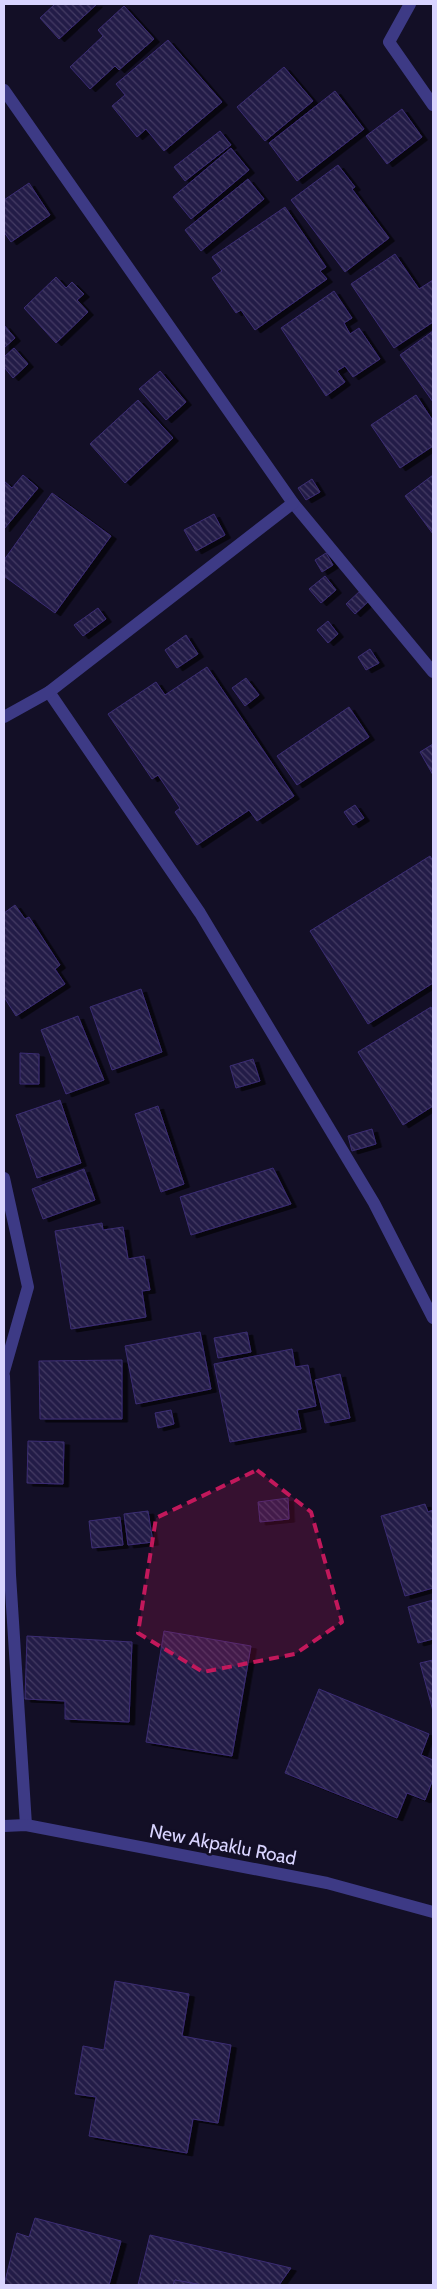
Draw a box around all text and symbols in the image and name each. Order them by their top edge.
street label: New Akpaklu Road [147,1819,298,1870]

